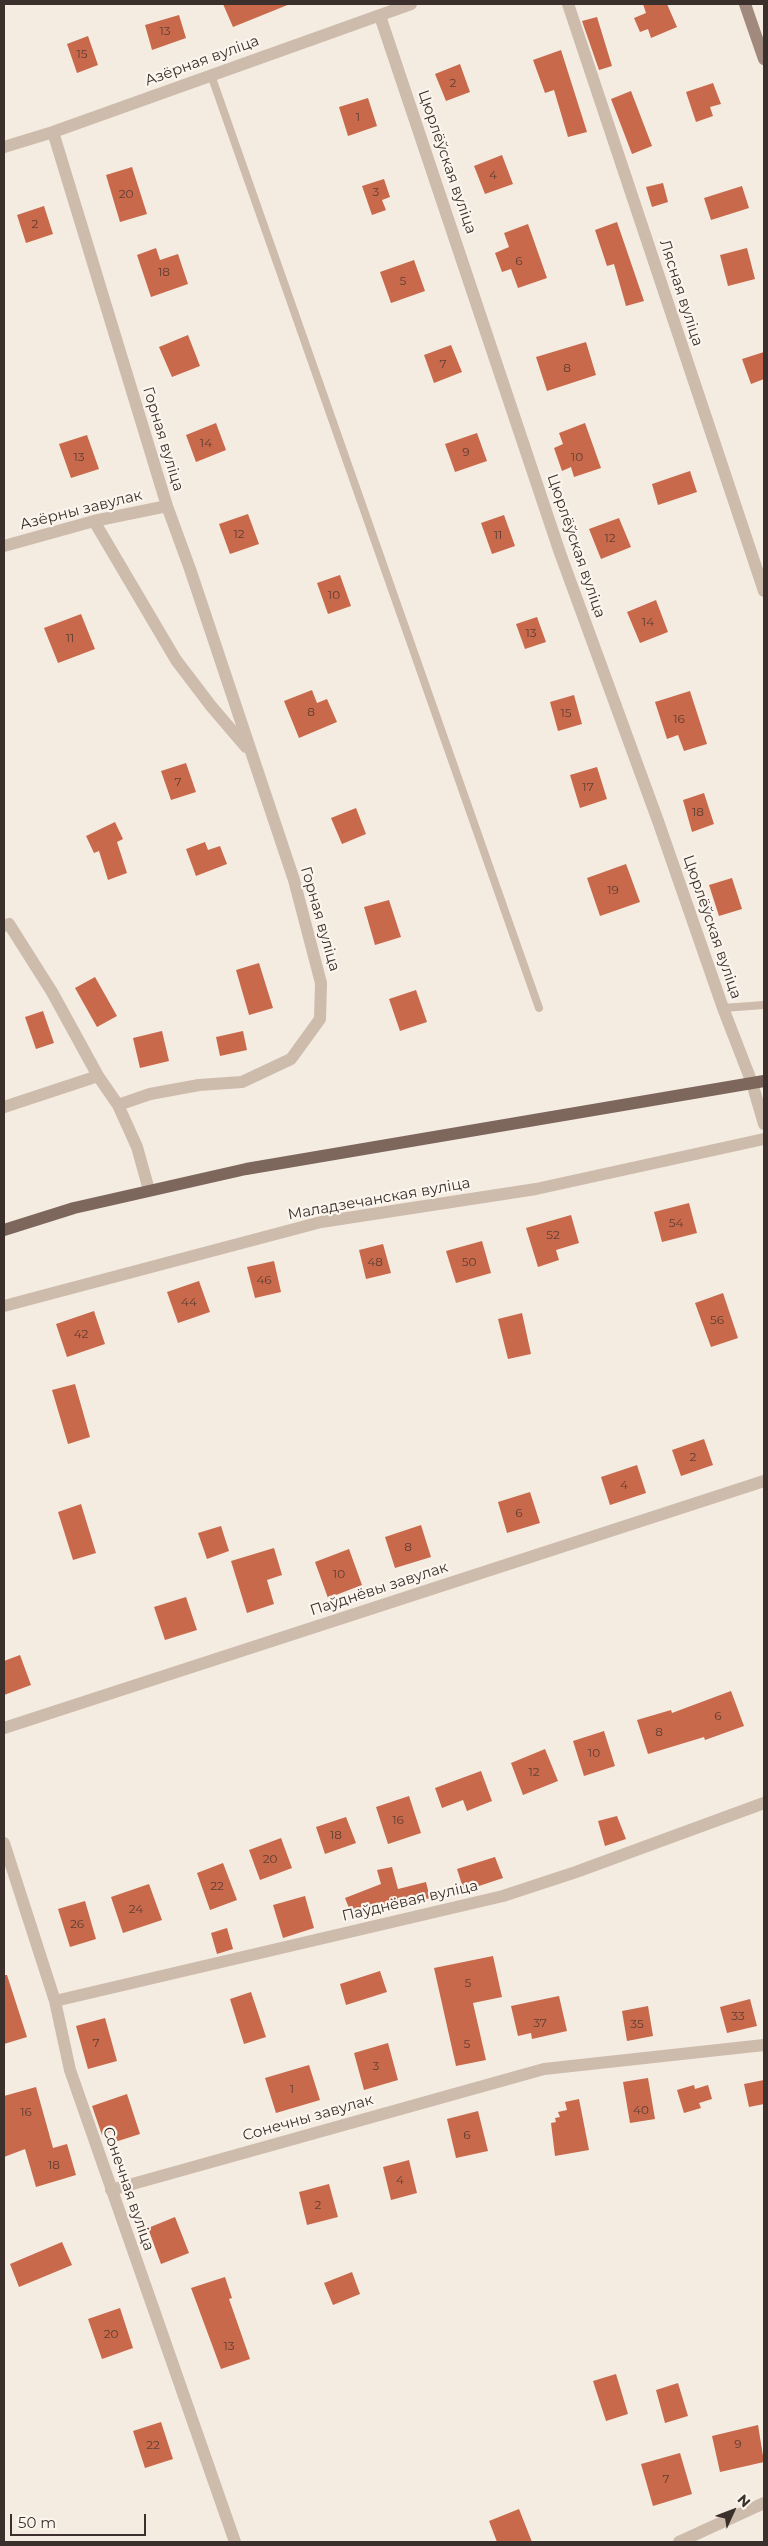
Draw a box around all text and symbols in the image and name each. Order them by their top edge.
house number: 13 [159,24,171,38]
street label: Азёрная вуліца [142,32,262,90]
house number: 15 [76,47,88,61]
house number: 2 [450,76,456,90]
street label: Цюрлёўская вуліца [414,88,480,236]
house number: 1 [356,110,360,124]
house number: 4 [489,168,497,182]
house number: 3 [373,185,379,199]
house number: 20 [119,187,133,201]
house number: 2 [32,217,38,231]
street label: Лясная вуліца [655,237,707,349]
house number: 6 [515,254,523,268]
house number: 18 [158,265,170,279]
house number: 5 [400,274,406,288]
house number: 7 [439,357,447,371]
house number: 8 [563,361,571,375]
street label: Горная вуліца [139,385,187,493]
house number: 14 [200,436,212,450]
house number: 9 [462,445,470,459]
house number: 13 [73,450,85,464]
house number: 10 [571,450,583,464]
street label: Цюрлёўская вуліца [543,472,609,620]
street label: Азёрны завулак [18,486,144,534]
house number: 12 [233,527,245,541]
house number: 11 [494,528,502,542]
house number: 12 [604,531,616,545]
house number: 10 [328,588,340,602]
house number: 14 [642,615,654,629]
house number: 13 [525,626,537,640]
house number: 11 [66,631,74,645]
house number: 8 [307,705,315,719]
house number: 15 [560,706,572,720]
house number: 16 [673,712,685,726]
house number: 7 [174,775,182,789]
house number: 17 [582,780,594,794]
house number: 18 [692,805,704,819]
street label: Цюрлёўская вуліца [679,853,745,1001]
street label: Горная вуліца [296,865,344,973]
house number: 19 [607,883,619,897]
street label: Маладзечанская вуліца [286,1174,472,1224]
house number: 54 [669,1216,683,1230]
house number: 52 [546,1228,560,1242]
house number: 48 [367,1255,383,1269]
house number: 50 [462,1255,476,1269]
house number: 46 [256,1273,272,1287]
house number: 44 [181,1295,197,1309]
house number: 56 [710,1313,724,1327]
house number: 42 [74,1327,88,1341]
house number: 2 [690,1450,696,1464]
house number: 4 [620,1478,628,1492]
house number: 6 [515,1506,523,1520]
house number: 8 [404,1540,412,1554]
street label: Паўднёвы завулак [308,1558,450,1620]
house number: 10 [333,1567,345,1581]
house number: 6 [714,1709,722,1723]
house number: 8 [655,1725,663,1739]
house number: 10 [588,1746,600,1760]
house number: 12 [528,1765,540,1779]
house number: 16 [392,1813,404,1827]
house number: 18 [330,1828,342,1842]
house number: 20 [263,1852,277,1866]
street label: Паўднёвая вуліца [340,1877,480,1925]
house number: 22 [210,1879,224,1893]
house number: 24 [129,1902,143,1916]
house number: 26 [70,1917,84,1931]
house number: 5 [465,1976,471,1990]
house number: 33 [731,2009,745,2023]
house number: 37 [533,2016,547,2030]
house number: 35 [630,2017,644,2031]
house number: 7 [92,2036,100,2050]
house number: 5 [464,2037,470,2051]
house number: 3 [373,2059,379,2073]
house number: 1 [290,2082,294,2096]
street label: Сонечны завулак [241,2091,375,2145]
house number: 40 [633,2103,649,2117]
house number: 16 [20,2105,32,2119]
street label: Сонечная вуліца [98,2125,158,2253]
house number: 6 [463,2128,471,2142]
house number: 18 [48,2158,60,2172]
house number: 4 [396,2173,404,2187]
house number: 2 [315,2198,321,2212]
house number: 20 [104,2327,118,2341]
house number: 13 [223,2339,235,2353]
house number: 9 [734,2437,742,2451]
house number: 22 [146,2438,160,2452]
house number: 7 [662,2472,670,2486]
north arrow [708,2486,758,2536]
text: N [734,2490,754,2511]
scale bar [12,2504,149,2536]
text: 50 m [18,2513,56,2532]

